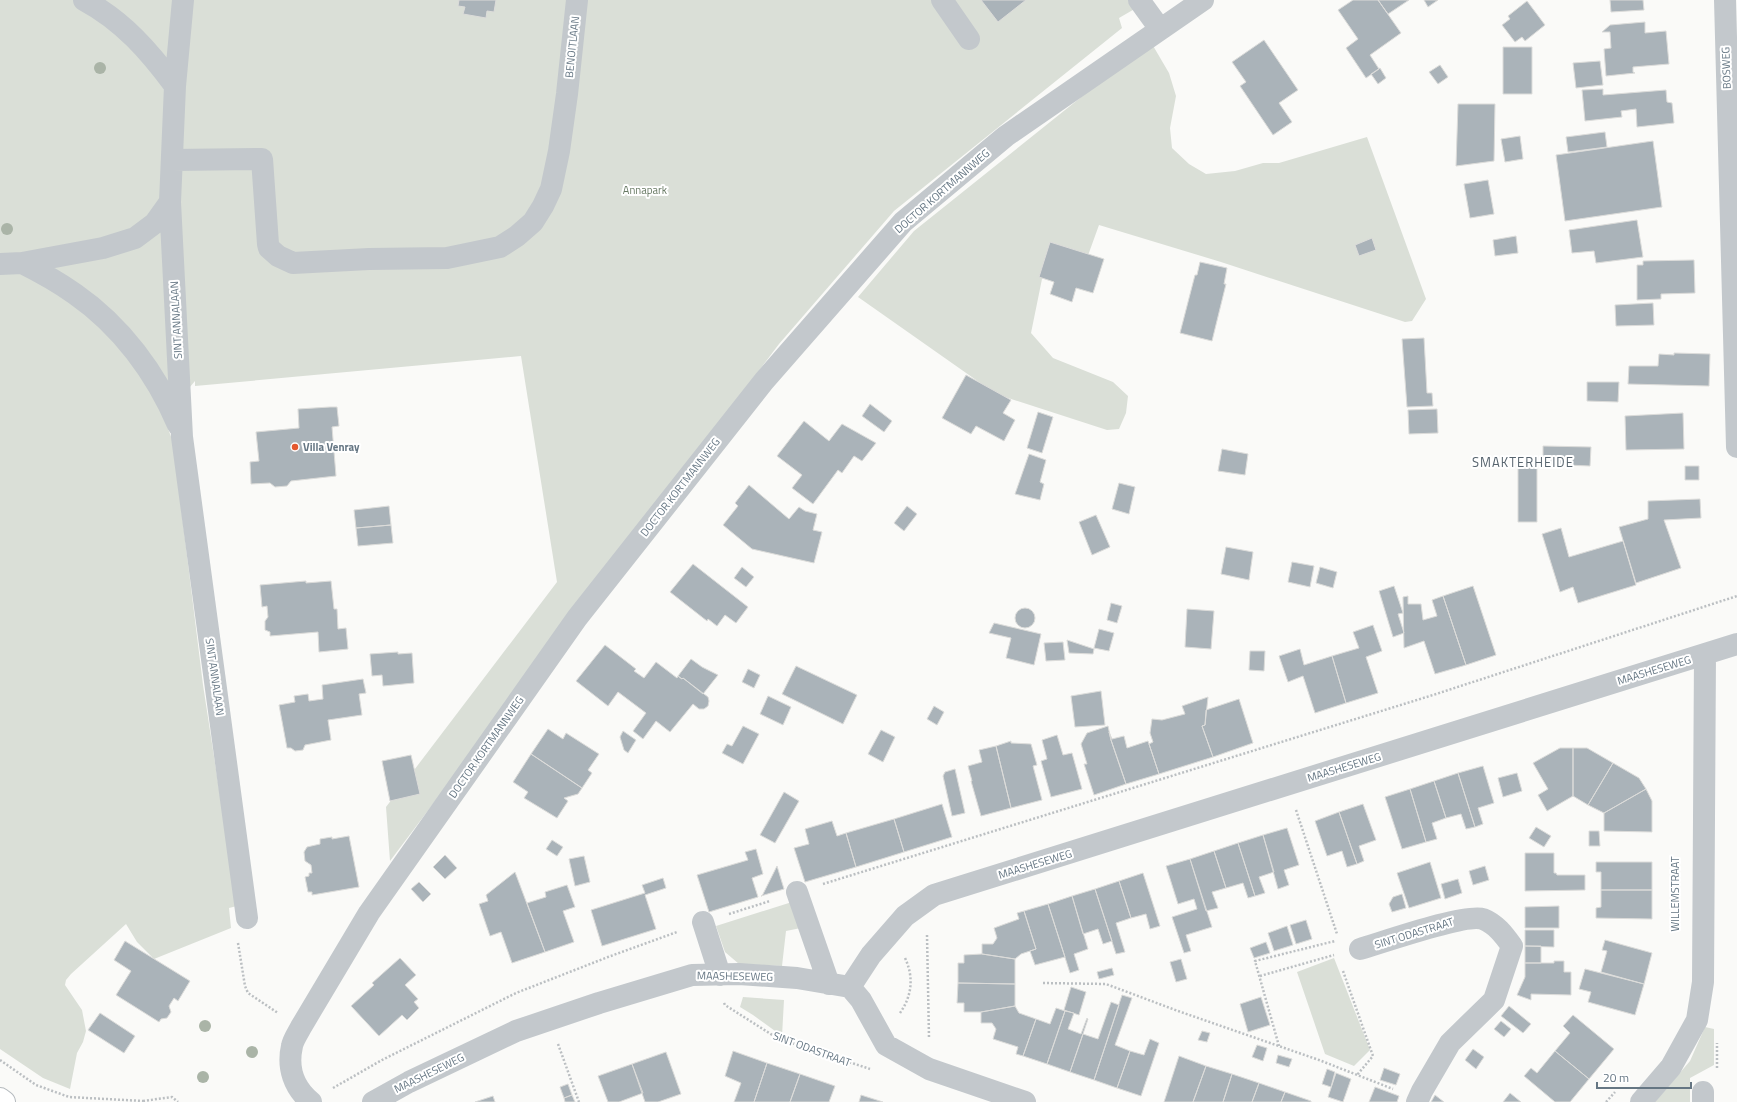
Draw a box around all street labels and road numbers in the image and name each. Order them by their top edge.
street label: BENOITLAAN [561,15,583,79]
street label: BOSWEG [1717,46,1735,90]
street label: DOCTOR KORTMANNWEG [891,145,993,237]
street label: SINT ANNALAAN [166,281,186,359]
street label: DOCTOR KORTMANNWEG [636,434,724,540]
street label: SINT ANNALAAN [202,637,228,717]
street label: MAASHESEWEG [1615,651,1693,689]
street label: DOCTOR KORTMANNWEG [445,693,527,801]
street label: MAASHESEWEG [1305,748,1383,786]
street label: MAASHESEWEG [996,845,1074,883]
street label: WILLEMSTRAAT [1667,856,1683,932]
street label: SINT ODASTRAAT [1373,913,1456,953]
street label: MAASHESEWEG [697,967,773,985]
street label: SINT ODASTRAAT [771,1027,853,1071]
street label: MAASHESEWEG [391,1049,467,1097]

